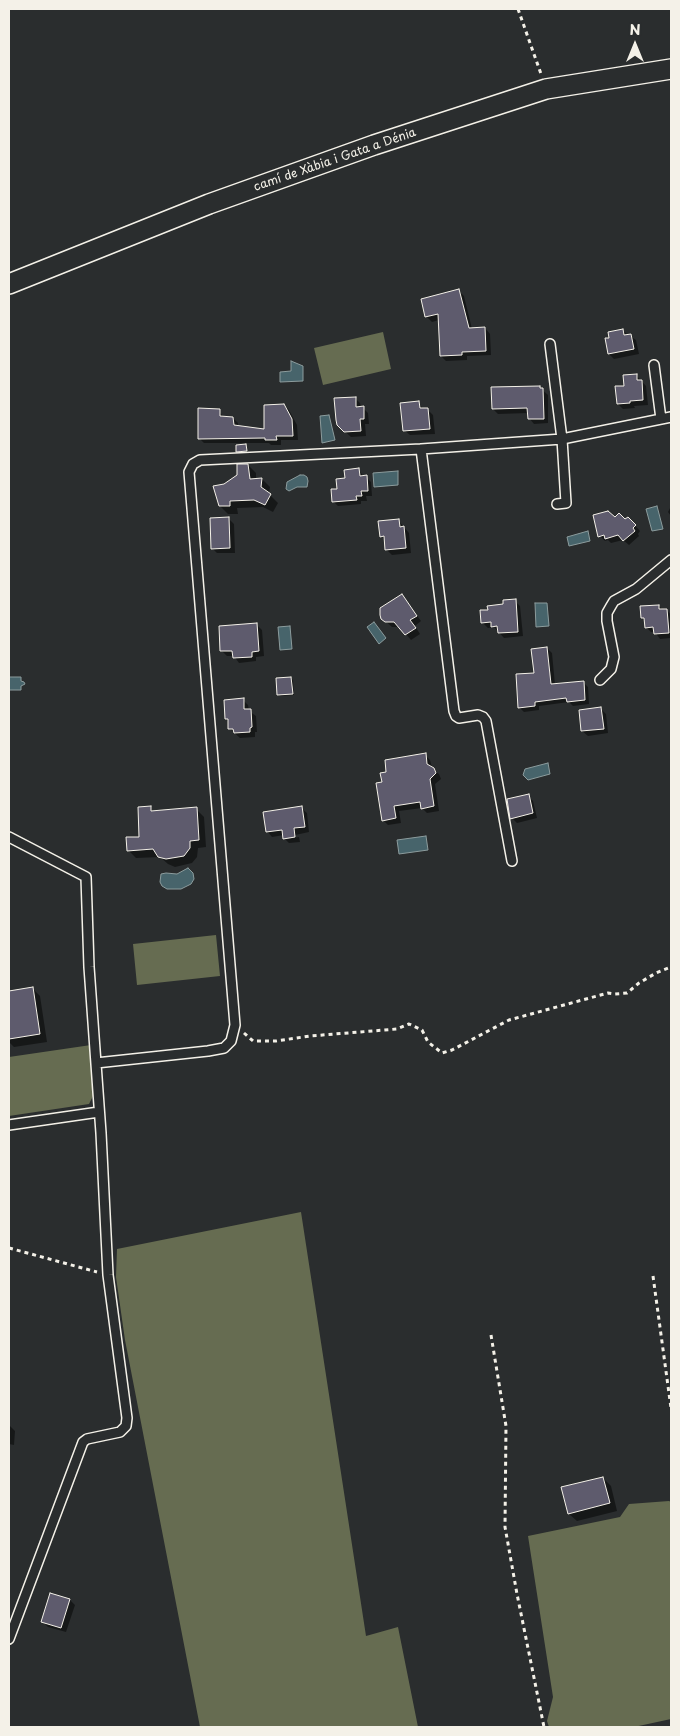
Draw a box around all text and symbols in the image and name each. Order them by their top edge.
text: N [629,19,641,40]
north arrow [610,20,660,70]
street label: camí de Xàbia i Gata a Dénia [252,125,418,195]

